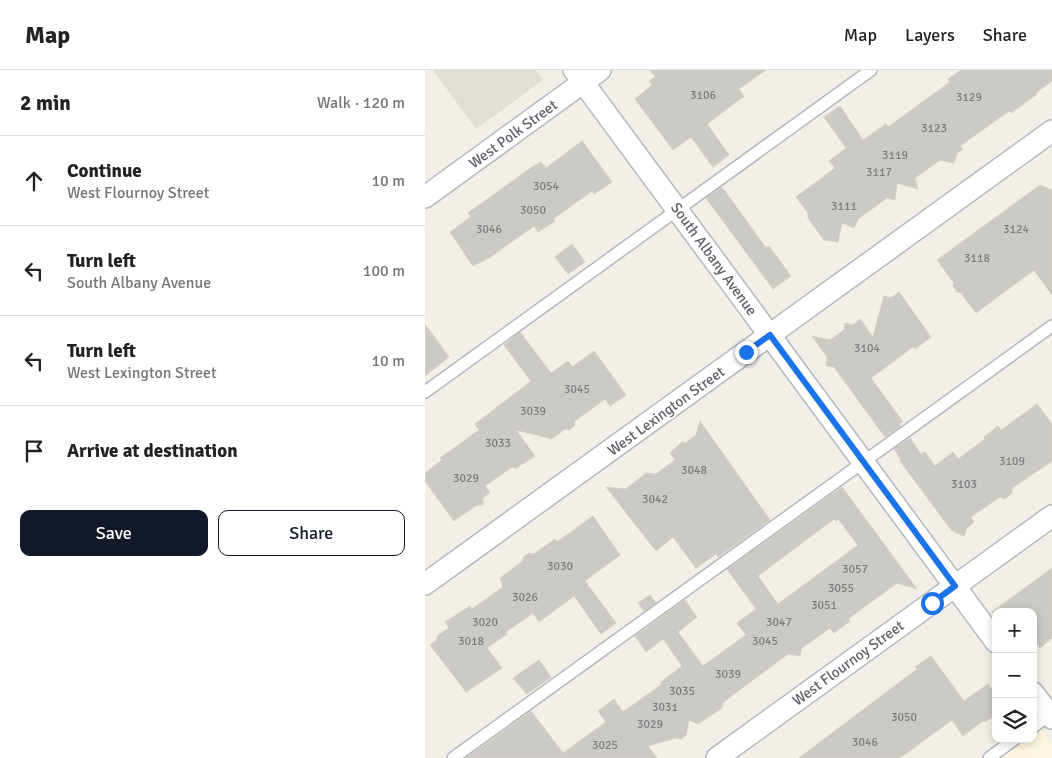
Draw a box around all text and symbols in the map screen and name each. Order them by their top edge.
text: Map [25,20,70,50]
text: Map [844,24,877,46]
text: Layers [905,24,955,46]
text: Share [983,24,1027,46]
house number: 3106 [690,88,716,103]
text: 2 min [20,90,71,116]
house number: 3129 [956,90,982,105]
text: Walk · 120 m [317,93,405,113]
street label: West Polk Street [465,96,561,172]
house number: 3123 [921,121,947,136]
house number: 3119 [882,148,908,163]
text: Continue [67,159,142,183]
house number: 3117 [866,165,892,180]
icon: ahead [20,167,48,195]
text: 10 m [371,171,405,191]
house number: 3054 [533,179,559,194]
text: West Flournoy Street [67,183,209,203]
street label: South Albany Avenue [667,199,761,319]
house number: 3111 [831,199,857,214]
house number: 3050 [520,203,546,218]
house number: 3046 [476,222,502,237]
house number: 3124 [1003,222,1029,237]
text: Turn left [67,249,136,273]
house number: 3118 [964,251,990,266]
icon: left [20,257,48,285]
text: 100 m [363,261,405,281]
text: South Albany Avenue [67,273,211,293]
text: Turn left [67,339,136,363]
route end [735,341,758,364]
house number: 3104 [854,341,880,356]
icon: left [20,347,48,375]
text: 10 m [371,351,405,371]
street label: West Lexington Street [604,362,728,460]
text: West Lexington Street [67,363,217,383]
house number: 3045 [564,382,590,397]
house number: 3039 [520,404,546,419]
house number: 3033 [485,436,511,451]
icon: arrive [20,437,48,465]
text: Arrive at destination [67,439,238,463]
house number: 3109 [999,454,1025,469]
house number: 3048 [681,463,707,478]
house number: 3029 [453,471,479,486]
house number: 3103 [951,477,977,492]
house number: 3042 [642,492,668,507]
button: Save [20,510,208,556]
button: Share [218,510,405,556]
house number: 3030 [547,559,573,574]
house number: 3057 [842,562,868,577]
house number: 3055 [828,581,854,596]
house number: 3026 [512,590,538,605]
route start [921,592,944,615]
house number: 3051 [811,598,837,613]
map controls [992,608,1037,743]
button: + [992,608,1037,653]
house number: 3020 [472,615,498,630]
house number: 3047 [766,615,792,630]
street label: West Flournoy Street [789,616,907,710]
house number: 3018 [458,634,484,649]
house number: 3045 [752,634,778,649]
button: − [992,653,1037,698]
house number: 3039 [715,667,741,682]
house number: 3035 [669,684,695,699]
button: layers [992,698,1037,743]
house number: 3031 [652,700,678,715]
house number: 3050 [891,710,917,725]
house number: 3029 [637,717,663,732]
house number: 3046 [852,735,878,750]
house number: 3025 [592,738,618,753]

